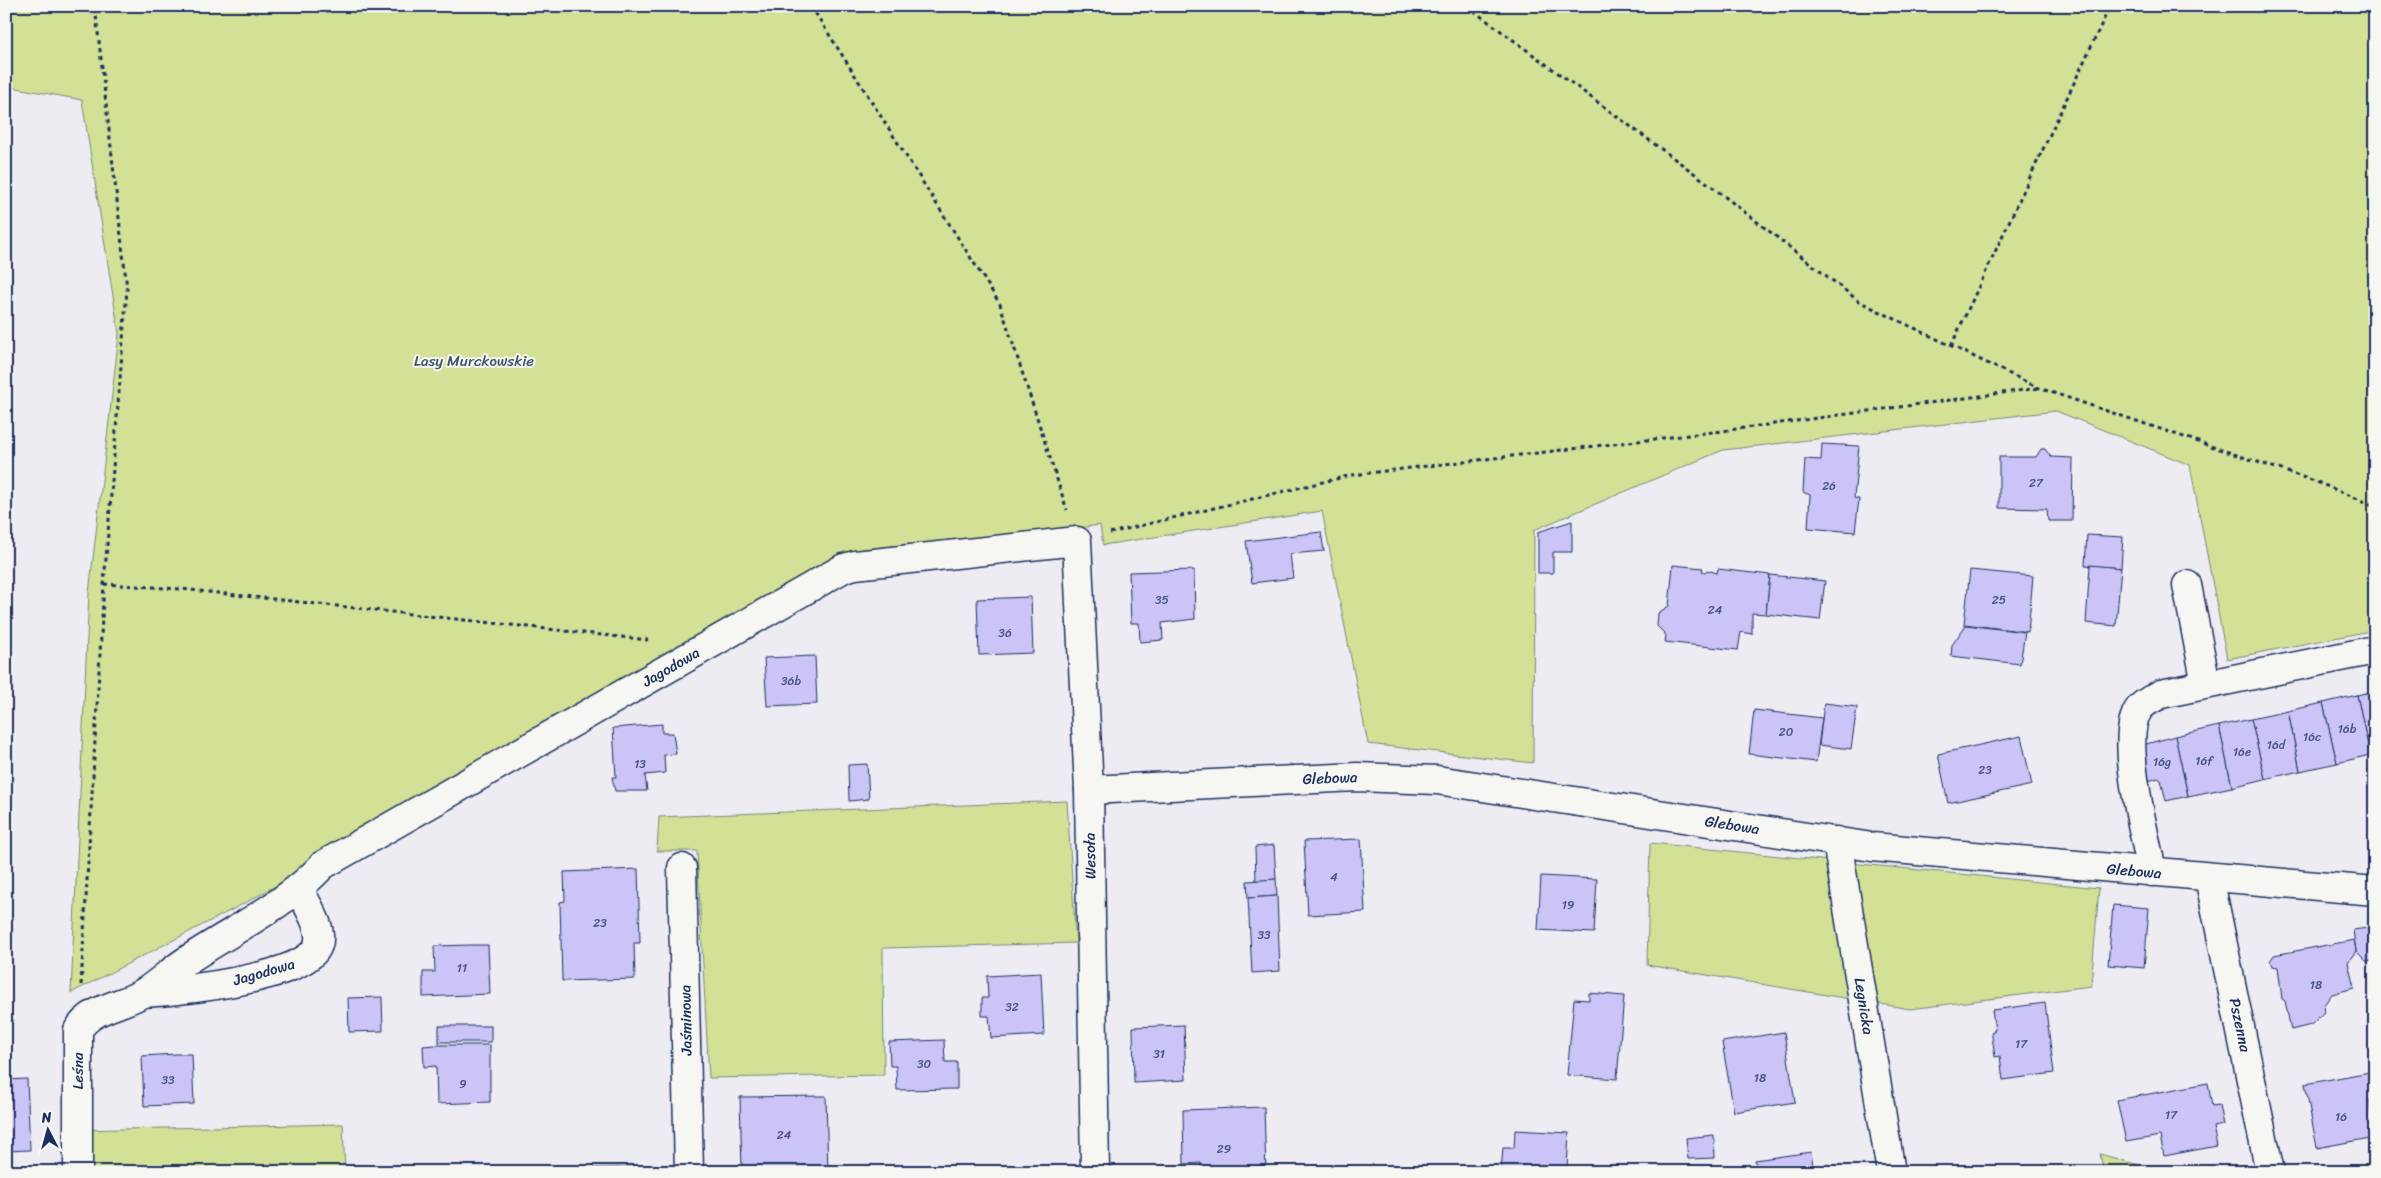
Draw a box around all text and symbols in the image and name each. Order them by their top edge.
park label: Lasy Murckowskie [414,348,534,374]
house number: 27 [2029,472,2044,494]
house number: 26 [1822,475,1836,497]
house number: 35 [1155,589,1169,611]
house number: 25 [1992,589,2006,611]
house number: 24 [1708,599,1723,621]
house number: 36 [998,622,1012,644]
street label: Jagodowa [636,640,705,695]
house number: 36b [781,670,801,692]
house number: 16b [2338,718,2357,740]
house number: 20 [1779,721,1794,743]
house number: 16c [2303,726,2321,748]
house number: 16d [2267,734,2287,756]
house number: 16e [2233,741,2251,763]
house number: 16f [2195,750,2214,772]
house number: 16g [2153,751,2171,773]
house number: 13 [634,753,646,775]
house number: 23 [1978,759,1992,781]
street label: Glebowa [1302,764,1358,792]
street label: Glebowa [1703,808,1762,842]
street label: Wesoła [1077,832,1103,879]
street label: Glebowa [2106,856,2163,886]
house number: 4 [1330,866,1338,888]
house number: 19 [1562,894,1574,916]
house number: 23 [593,912,607,934]
house number: 33 [1257,924,1271,946]
street label: Jagodowa [229,951,298,993]
house number: 11 [457,957,467,979]
house number: 18 [2310,974,2322,996]
street label: Legnicka [1847,976,1881,1037]
street label: Jaśminowa [672,984,700,1056]
house number: 32 [1005,996,1019,1018]
street label: Pszenna [2222,996,2258,1055]
house number: 17 [2015,1033,2028,1055]
house number: 31 [1153,1043,1165,1065]
street label: Leśna [65,1052,91,1090]
house number: 30 [917,1053,931,1075]
house number: 18 [1754,1067,1766,1089]
house number: 33 [161,1069,175,1091]
house number: 9 [459,1073,467,1095]
house number: 17 [2165,1104,2178,1126]
text: N [40,1105,53,1131]
north arrow [22,1106,72,1156]
house number: 16 [2335,1106,2347,1128]
house number: 24 [777,1124,792,1146]
house number: 29 [1217,1138,1231,1160]

